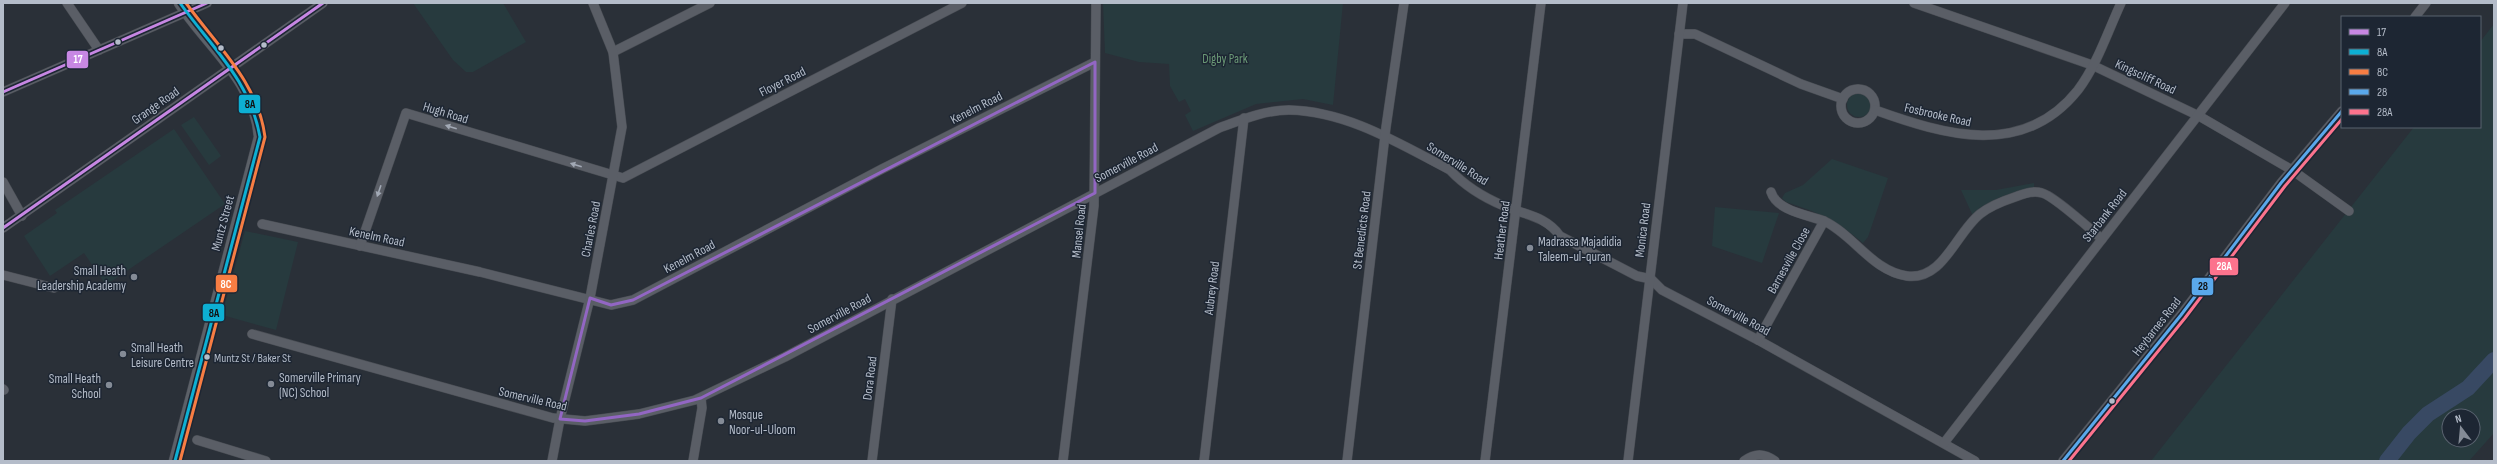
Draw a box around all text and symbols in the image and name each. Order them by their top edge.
legend [2341,16,2481,128]
text: 17 [2377,25,2386,40]
unlabelled marker [113,37,123,47]
unlabelled marker [259,40,269,50]
unlabelled marker [216,43,226,53]
text: 8A [2377,45,2388,60]
line badge: 17 [66,50,89,69]
park label: Digby Park [1202,51,1248,67]
text: 17 [73,53,83,66]
street label: Kingscliff Road [2113,56,2179,98]
street label: Floyer Road [756,63,808,100]
text: 8C [2377,65,2388,80]
street label: Grange Road [129,84,183,128]
text: 28 [2377,85,2387,100]
street label: Kenelm Road [948,88,1005,128]
line badge: 8A [238,94,261,114]
text: 8A [245,98,256,111]
street label: Hugh Road [421,99,470,127]
street label: Fosbrooke Road [1903,100,1973,130]
text: 28A [2377,105,2393,120]
one-way arrow [445,124,457,130]
street label: Somerville Road [1092,139,1161,186]
street label: Somerville Road [1424,139,1491,189]
one-way arrow [569,162,581,168]
one-way arrow [376,186,382,198]
street label: Starbank Road [2079,186,2130,245]
street label: St Benedicts Road [1349,190,1375,270]
street label: Muntz Street [208,194,238,253]
street label: Charles Road [578,200,604,259]
street label: Heather Road [1490,200,1514,260]
street label: Monica Road [1632,202,1654,258]
street label: Mansel Road [1068,203,1090,259]
street label: Kenelm Road [348,223,406,251]
street label: Barnesville Close [1764,224,1814,297]
place label: Madrassa Majadidia Taleem-ul-quran [1538,234,1622,265]
street label: Kenelm Road [661,237,718,277]
marker: Madrassa Majadidia Taleem-ul-quran [1525,243,1535,253]
line badge: 28A [2209,257,2239,276]
street label: Aubrey Road [1201,260,1223,317]
text: 28A [2216,260,2232,273]
place label: Small Heath Leadership Academy [37,263,126,294]
marker: Small Heath Leadership Academy [129,272,139,282]
line badge: 8C [215,274,238,293]
line badge: 28 [2191,277,2214,296]
text: 8C [221,278,232,291]
text: 28 [2198,280,2208,293]
street label: Somerville Road [805,290,874,337]
street label: Somerville Road [1704,292,1773,339]
street label: Heybarnes Road [2129,294,2185,359]
line badge: 8A [202,303,225,322]
text: 8A [209,307,220,320]
place label: Small Heath Leisure Centre [131,340,194,371]
marker: Small Heath Leisure Centre [118,349,128,359]
place label: Muntz St / Baker St [214,351,291,366]
marker: Muntz St / Baker St [202,352,212,362]
street label: Dora Road [859,355,881,401]
place label: Somerville Primary (NC) School [279,370,361,401]
place label: Small Heath School [49,371,101,402]
marker: Somerville Primary (NC) School [266,379,276,389]
marker: Small Heath School [104,380,114,390]
street label: Somerville Road [497,383,568,415]
unlabelled marker [2107,396,2117,406]
place label: Mosque Noor-ul-Uloom [729,407,796,438]
north arrow [2441,408,2481,448]
text: N [2454,412,2463,426]
marker: Mosque Noor-ul-Uloom [716,416,726,426]

